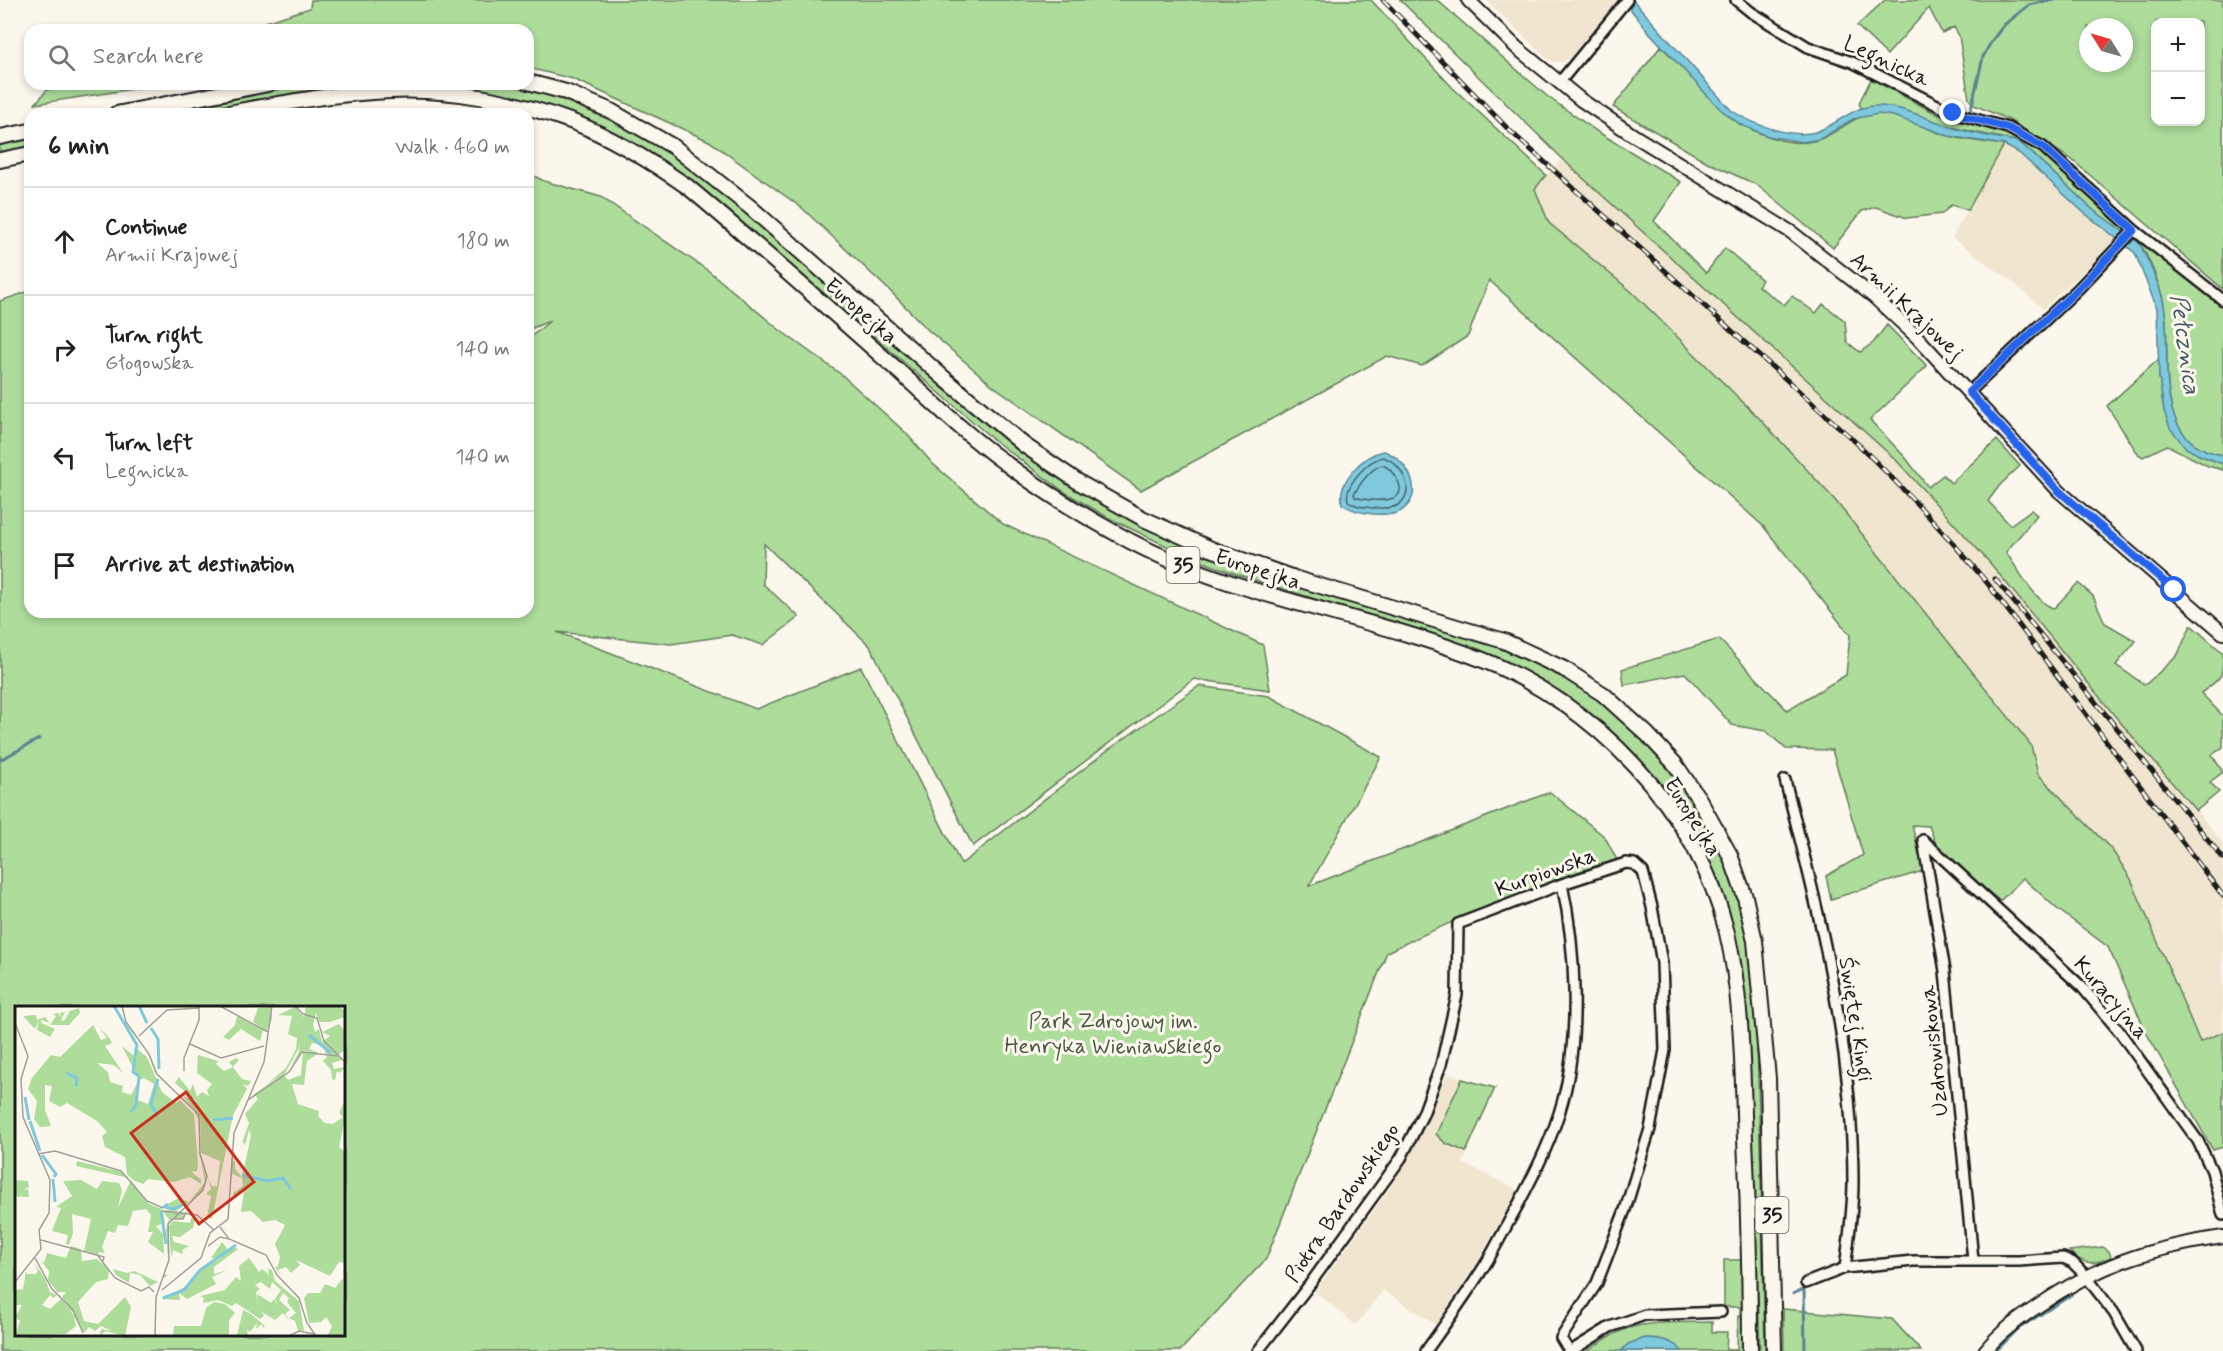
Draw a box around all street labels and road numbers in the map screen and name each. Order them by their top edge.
street label: Legnicka [1837,30,1934,97]
street label: Armii Krajowej [1843,246,1970,367]
street label: Europejka [818,272,903,352]
street label: Europejka [1211,543,1304,598]
road number: 35 [1166,547,1200,583]
street label: Europejka [1656,772,1728,862]
street label: Kurpiowska [1492,842,1600,904]
street label: Kuracyjna [2066,951,2154,1046]
street label: Świętej Kingi [1828,955,1880,1084]
street label: Uzdrowiskowa [1914,983,1956,1118]
street label: Piotra Bardowskiego [1279,1118,1407,1289]
road number: 35 [1756,1197,1788,1233]

